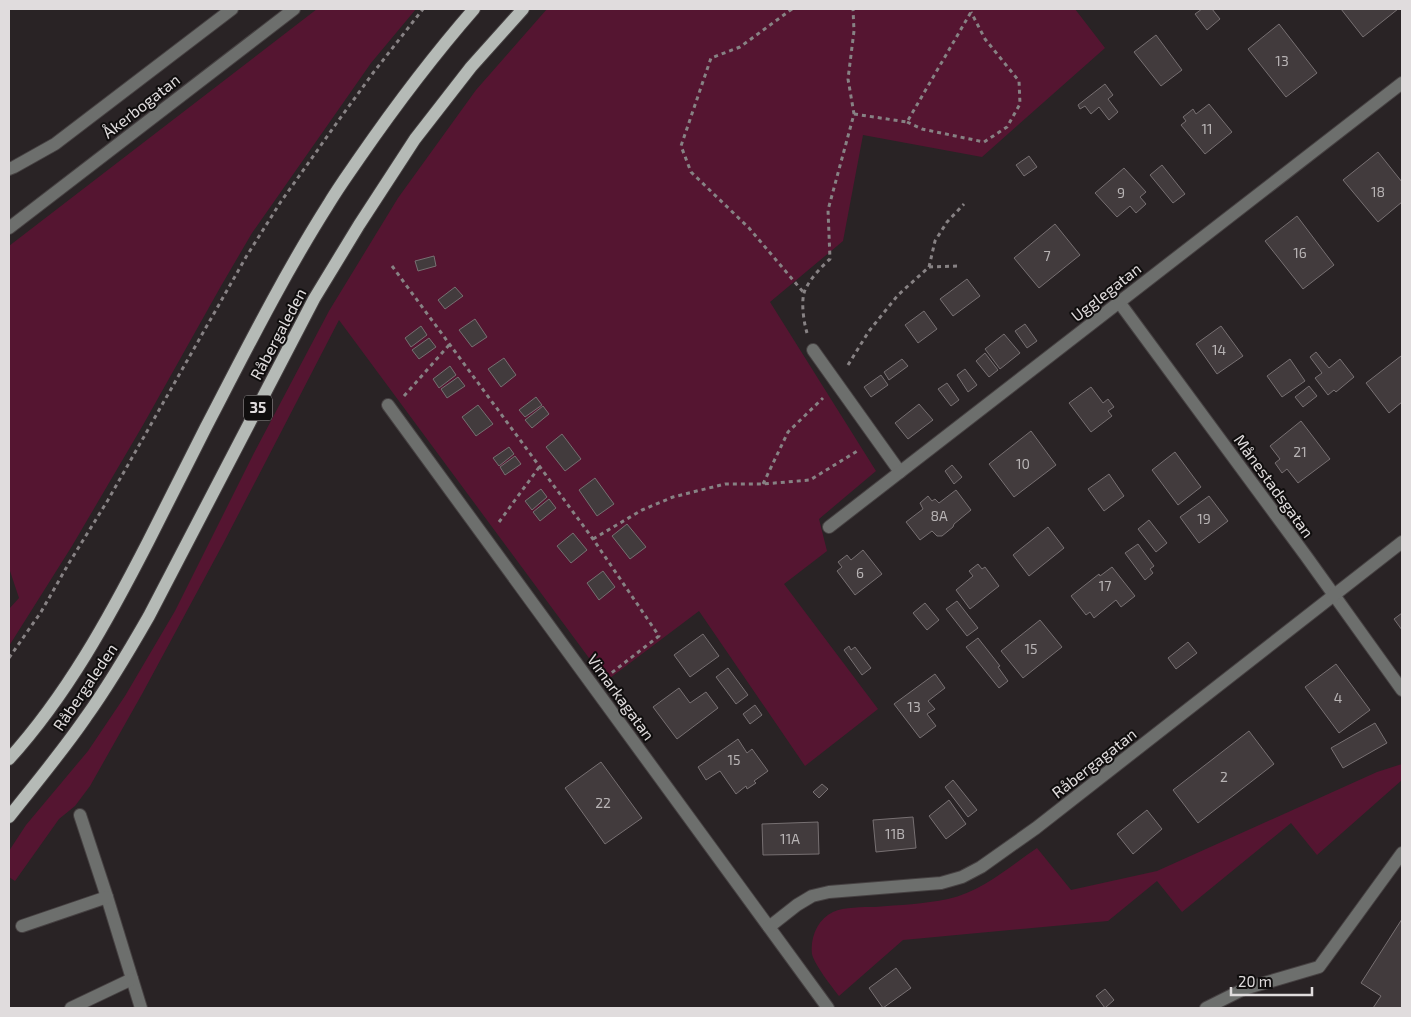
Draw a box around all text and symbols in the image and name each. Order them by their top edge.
house number: 13 [1275,52,1289,69]
street label: Åkerbogatan [98,70,183,142]
house number: 11 [1201,120,1213,137]
house number: 18 [1371,183,1385,200]
house number: 9 [1117,184,1125,201]
house number: 16 [1293,244,1307,261]
house number: 7 [1043,247,1051,264]
street label: Ugglegatan [1067,258,1144,325]
street label: Råbergaleden [246,285,310,383]
house number: 14 [1212,341,1226,358]
road number: 35 [244,396,272,420]
street label: Månestadsgatan [1231,430,1318,541]
house number: 21 [1293,443,1307,460]
house number: 10 [1016,455,1030,472]
house number: 8A [930,507,948,524]
house number: 19 [1197,510,1211,527]
house number: 6 [856,564,864,581]
house number: 17 [1099,577,1111,594]
street label: Råbergaleden [49,640,121,734]
house number: 15 [1024,640,1038,657]
street label: Vimarkagatan [584,650,659,743]
house number: 4 [1334,689,1342,706]
house number: 13 [907,698,921,715]
street label: Råbergagatan [1048,724,1140,802]
house number: 15 [727,751,741,768]
house number: 2 [1220,768,1228,785]
house number: 22 [595,794,611,811]
house number: 11B [885,825,905,842]
house number: 11A [780,830,800,847]
scale bar [1231,964,1312,996]
text: 20 m [1238,972,1272,990]

